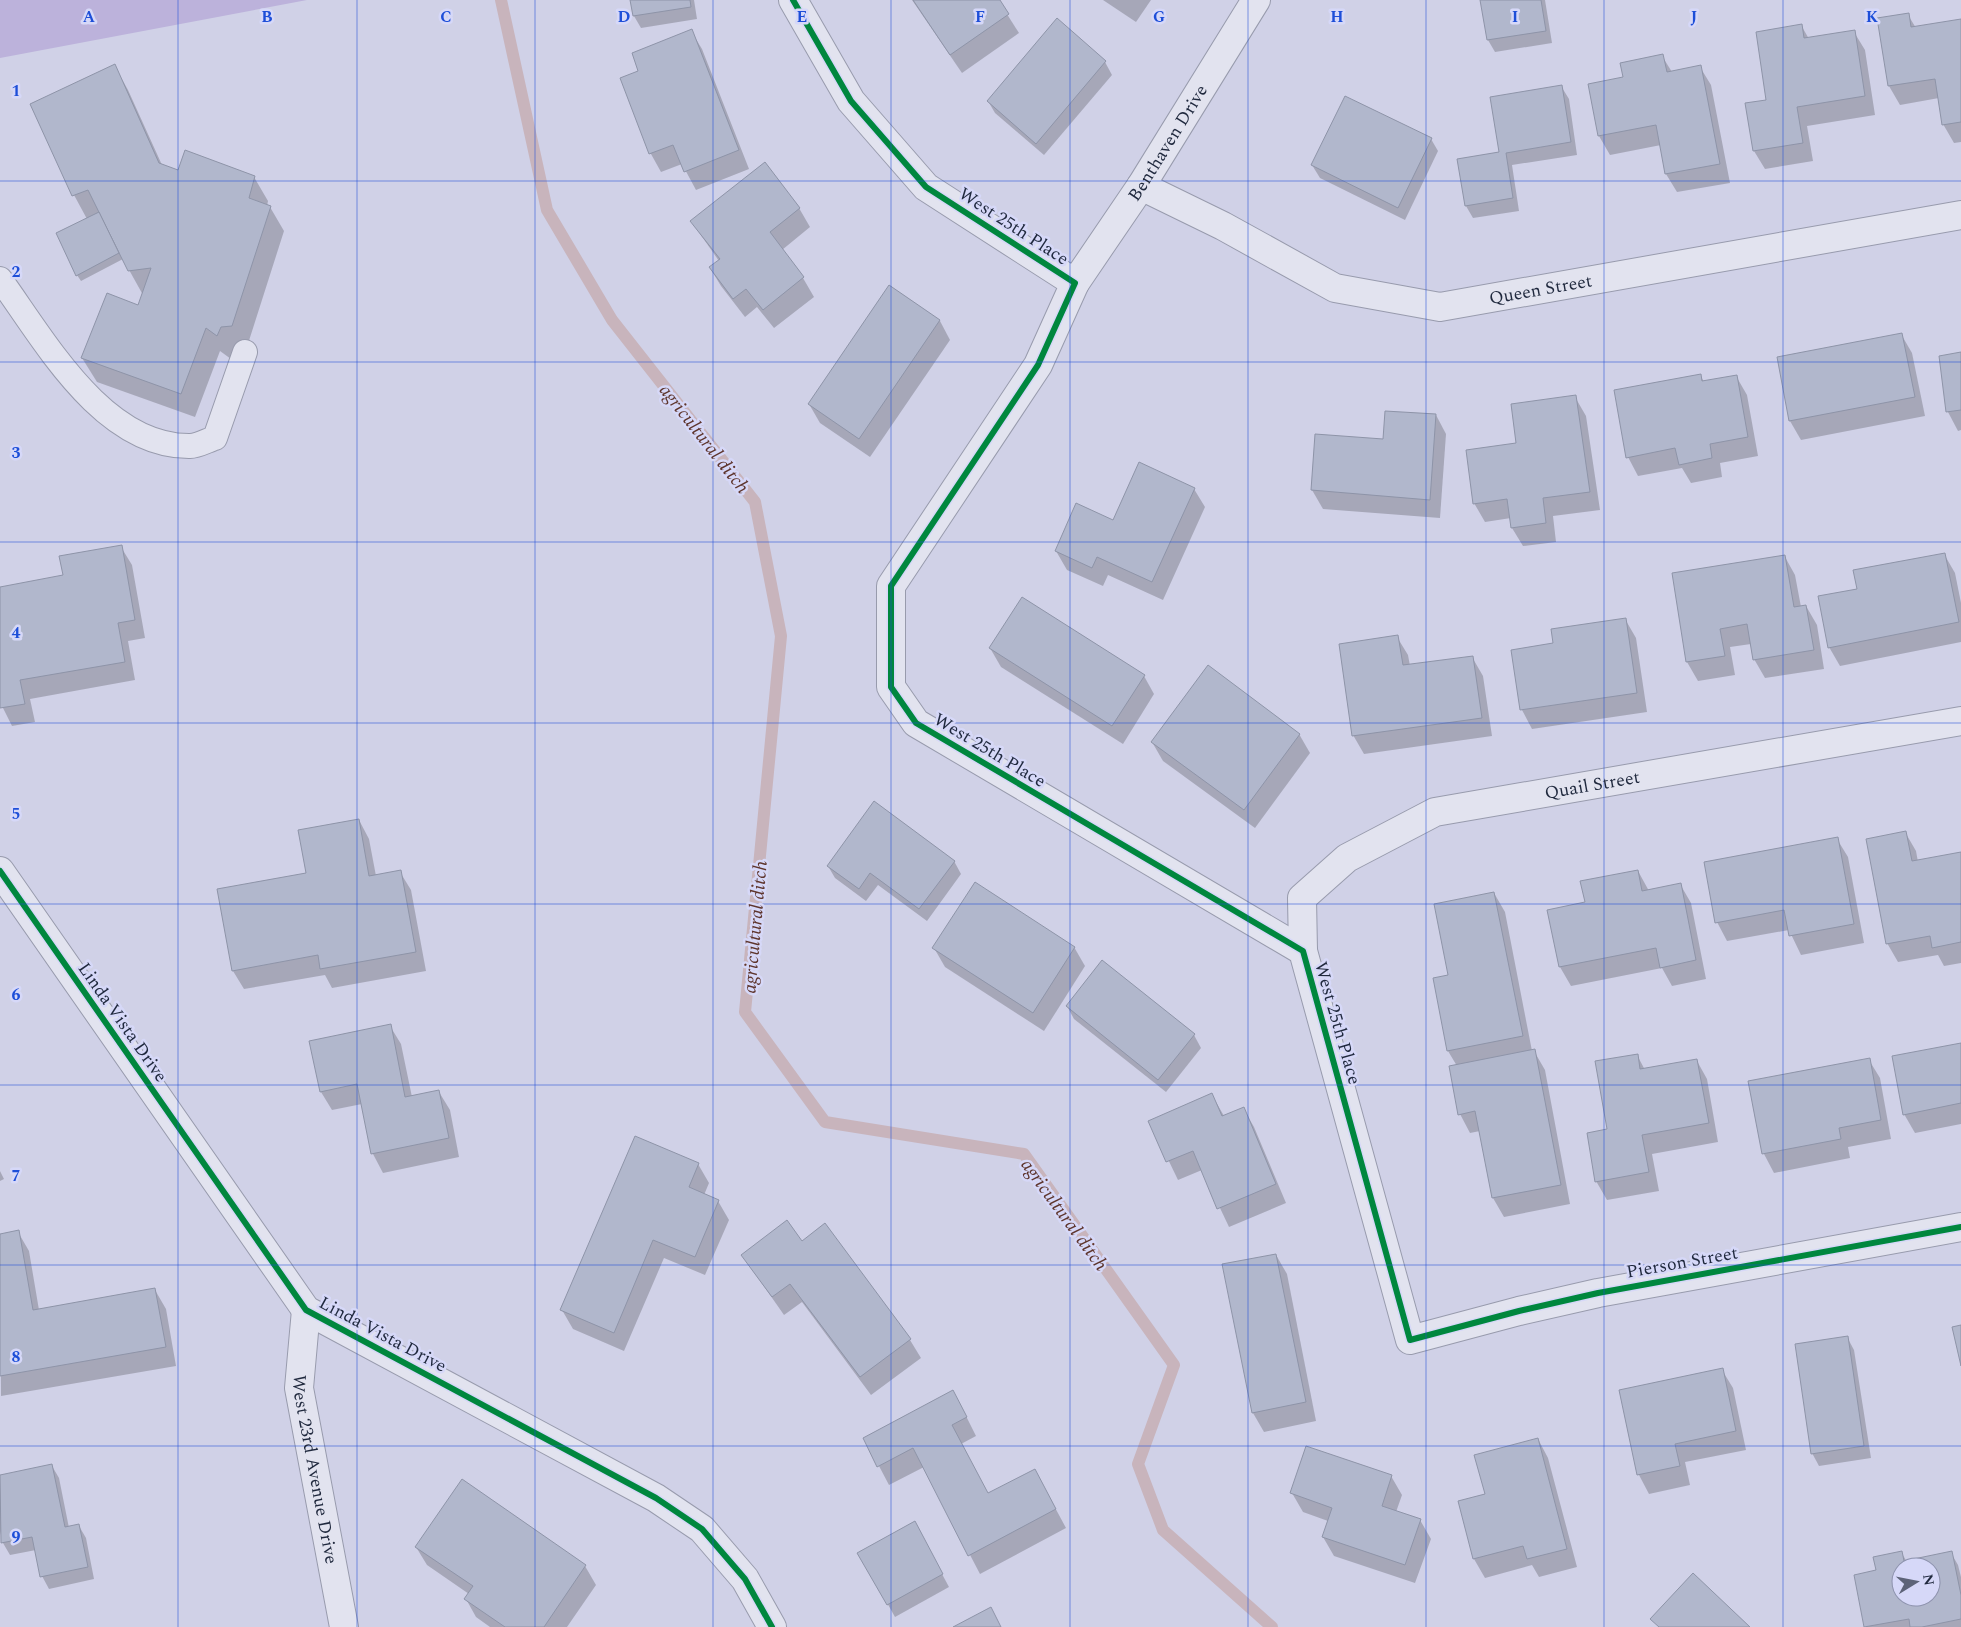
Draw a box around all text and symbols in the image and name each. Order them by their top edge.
text: A [83,5,96,29]
text: B [261,5,273,29]
text: C [440,5,452,29]
text: D [618,5,631,29]
text: E [797,5,807,29]
text: F [975,5,985,29]
text: G [1153,5,1165,29]
text: H [1330,5,1344,29]
text: I [1512,5,1518,29]
text: J [1691,5,1698,29]
text: K [1866,5,1879,29]
text: 1 [12,79,20,103]
street label: Benthaven Drive [1121,79,1215,207]
street label: West 25th Place [953,181,1074,272]
text: 2 [12,260,21,284]
street label: Queen Street [1487,267,1594,312]
water label: agricultural ditch [651,378,756,500]
text: 3 [12,441,21,465]
text: 4 [12,621,21,645]
street label: West 25th Place [928,706,1051,795]
street label: Quail Street [1543,764,1642,807]
text: 5 [12,802,20,826]
water label: agricultural ditch [735,859,776,995]
street label: Linda Vista Drive [71,957,174,1088]
street label: West 25th Place [1307,958,1368,1088]
text: 6 [12,983,21,1007]
water label: agricultural ditch [1013,1153,1115,1277]
text: 7 [12,1164,21,1188]
street label: Pierson Street [1624,1239,1740,1286]
street label: Linda Vista Drive [314,1289,451,1379]
text: 8 [12,1345,21,1369]
street label: West 23rd Avenue Drive [285,1373,345,1566]
text: 9 [12,1525,21,1549]
north arrow [1891,1557,1941,1607]
text: N [1917,1572,1940,1587]

